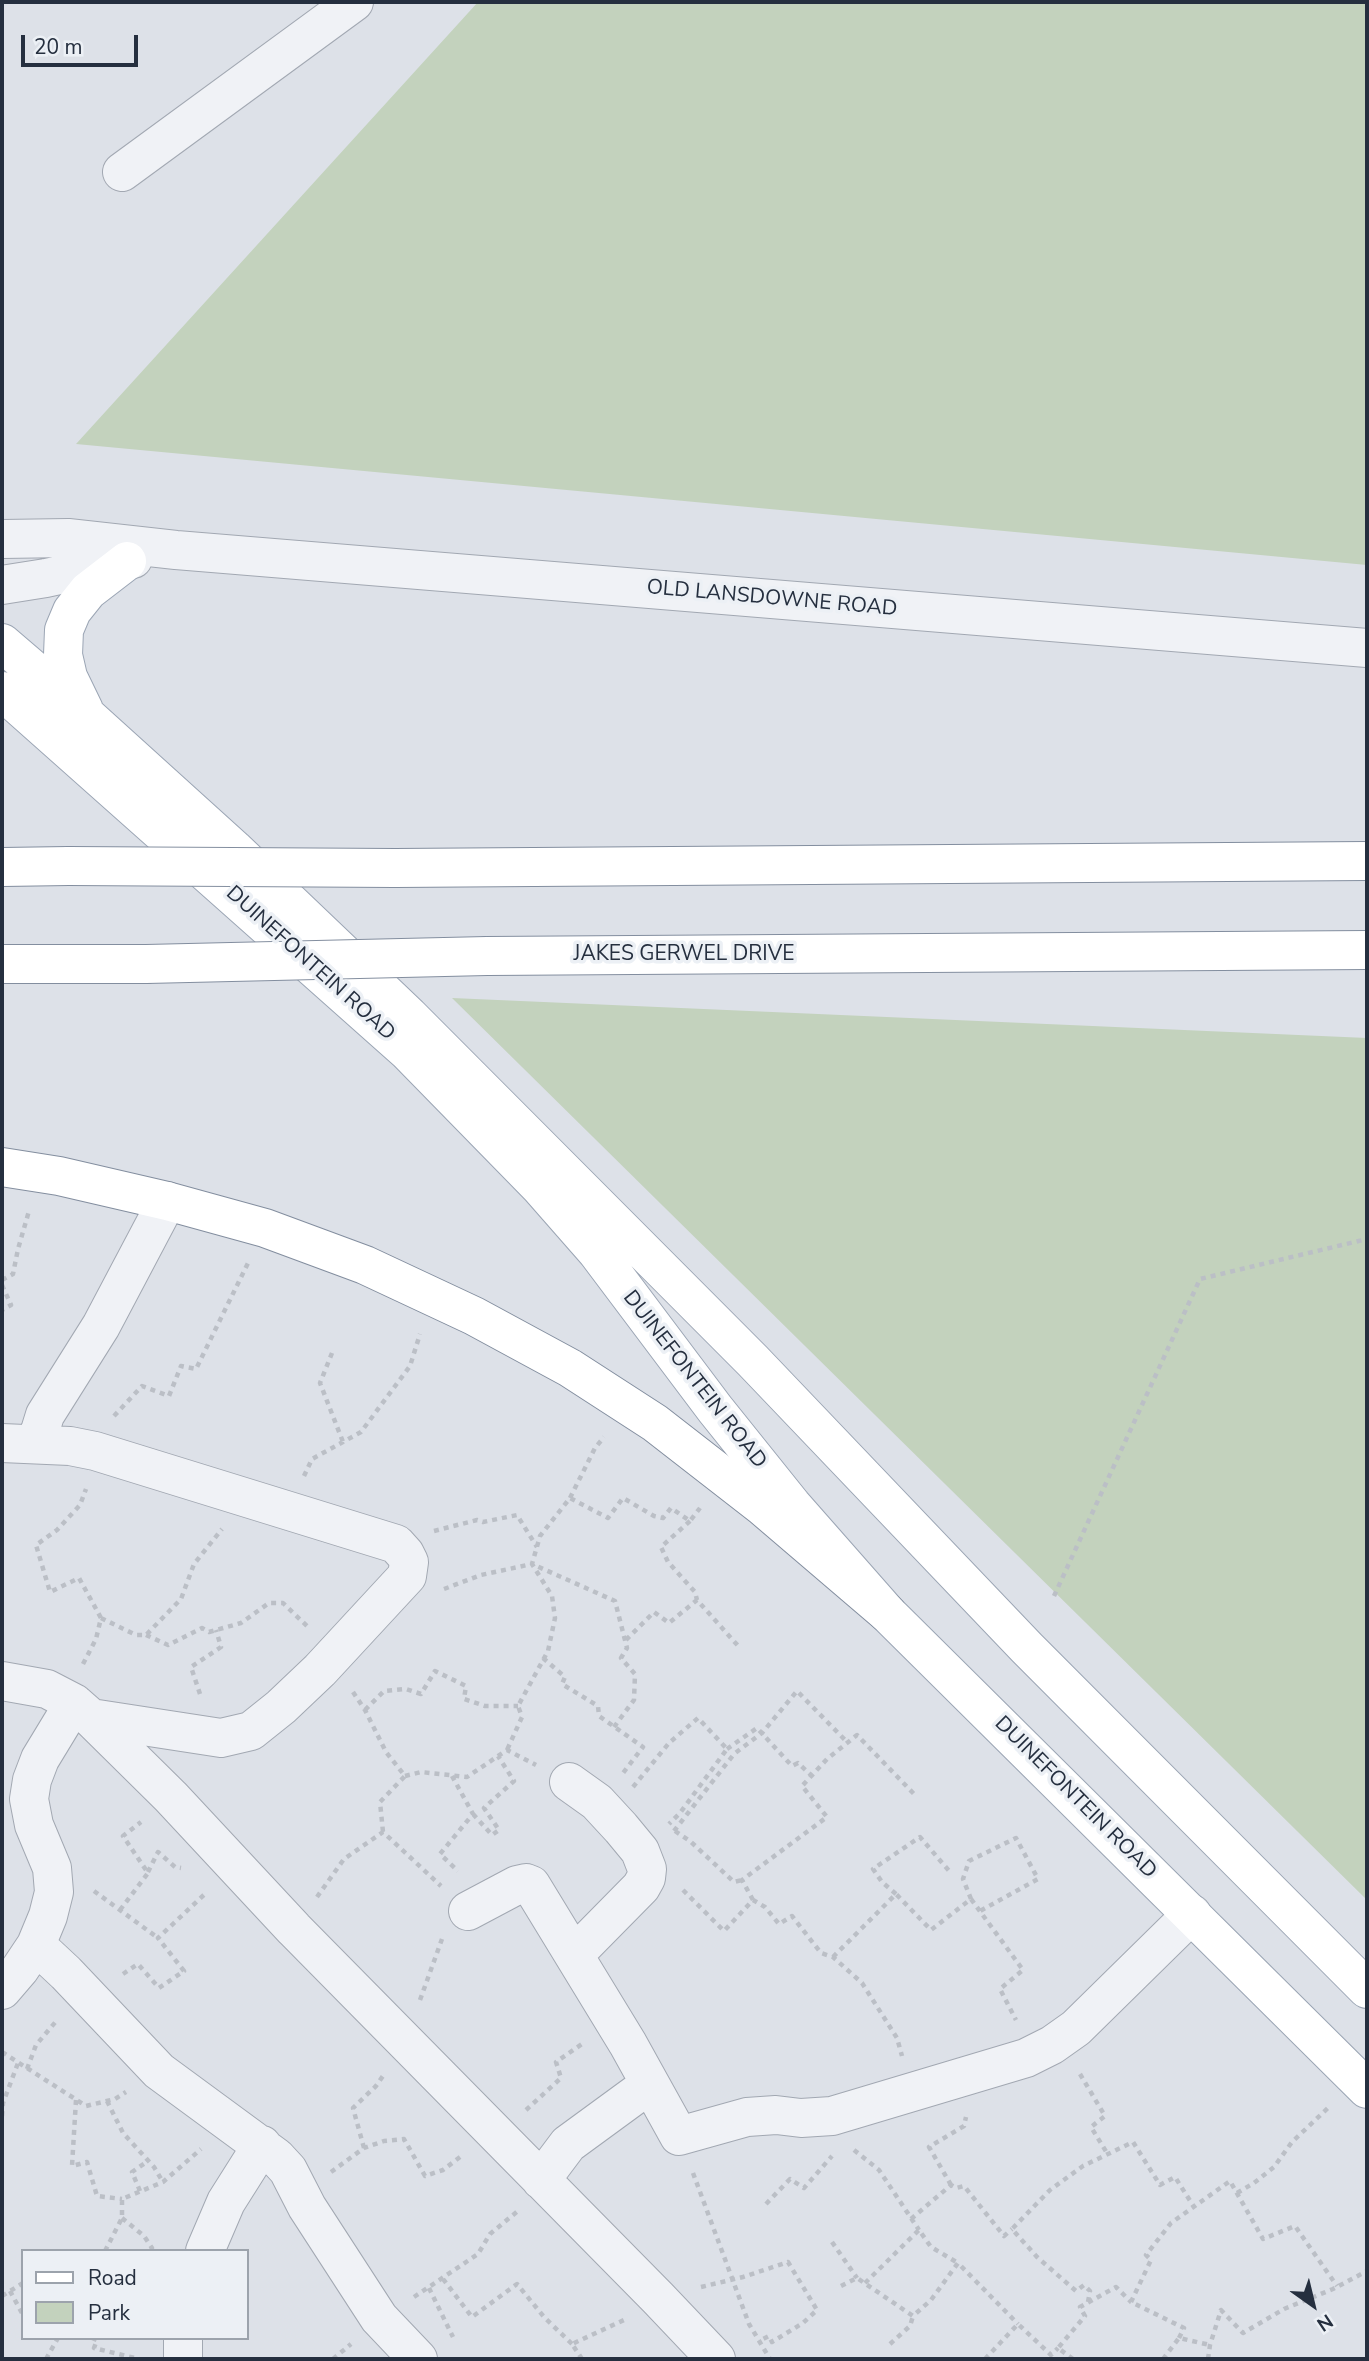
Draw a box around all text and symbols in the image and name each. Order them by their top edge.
scale bar [24,21,142,65]
text: 20 m [34,33,83,61]
street label: OLD LANSDOWNE ROAD [646,575,898,623]
street label: DUINEFONTEIN ROAD [220,881,400,1047]
street label: JAKES GERWEL DRIVE [574,942,794,968]
street label: DUINEFONTEIN ROAD [617,1286,771,1474]
street label: DUINEFONTEIN ROAD [989,1712,1161,1884]
legend [21,2249,248,2340]
text: Road [88,2264,137,2292]
north arrow [1278,2270,1348,2340]
text: Park [88,2299,130,2327]
text: N [1312,2308,1338,2337]

